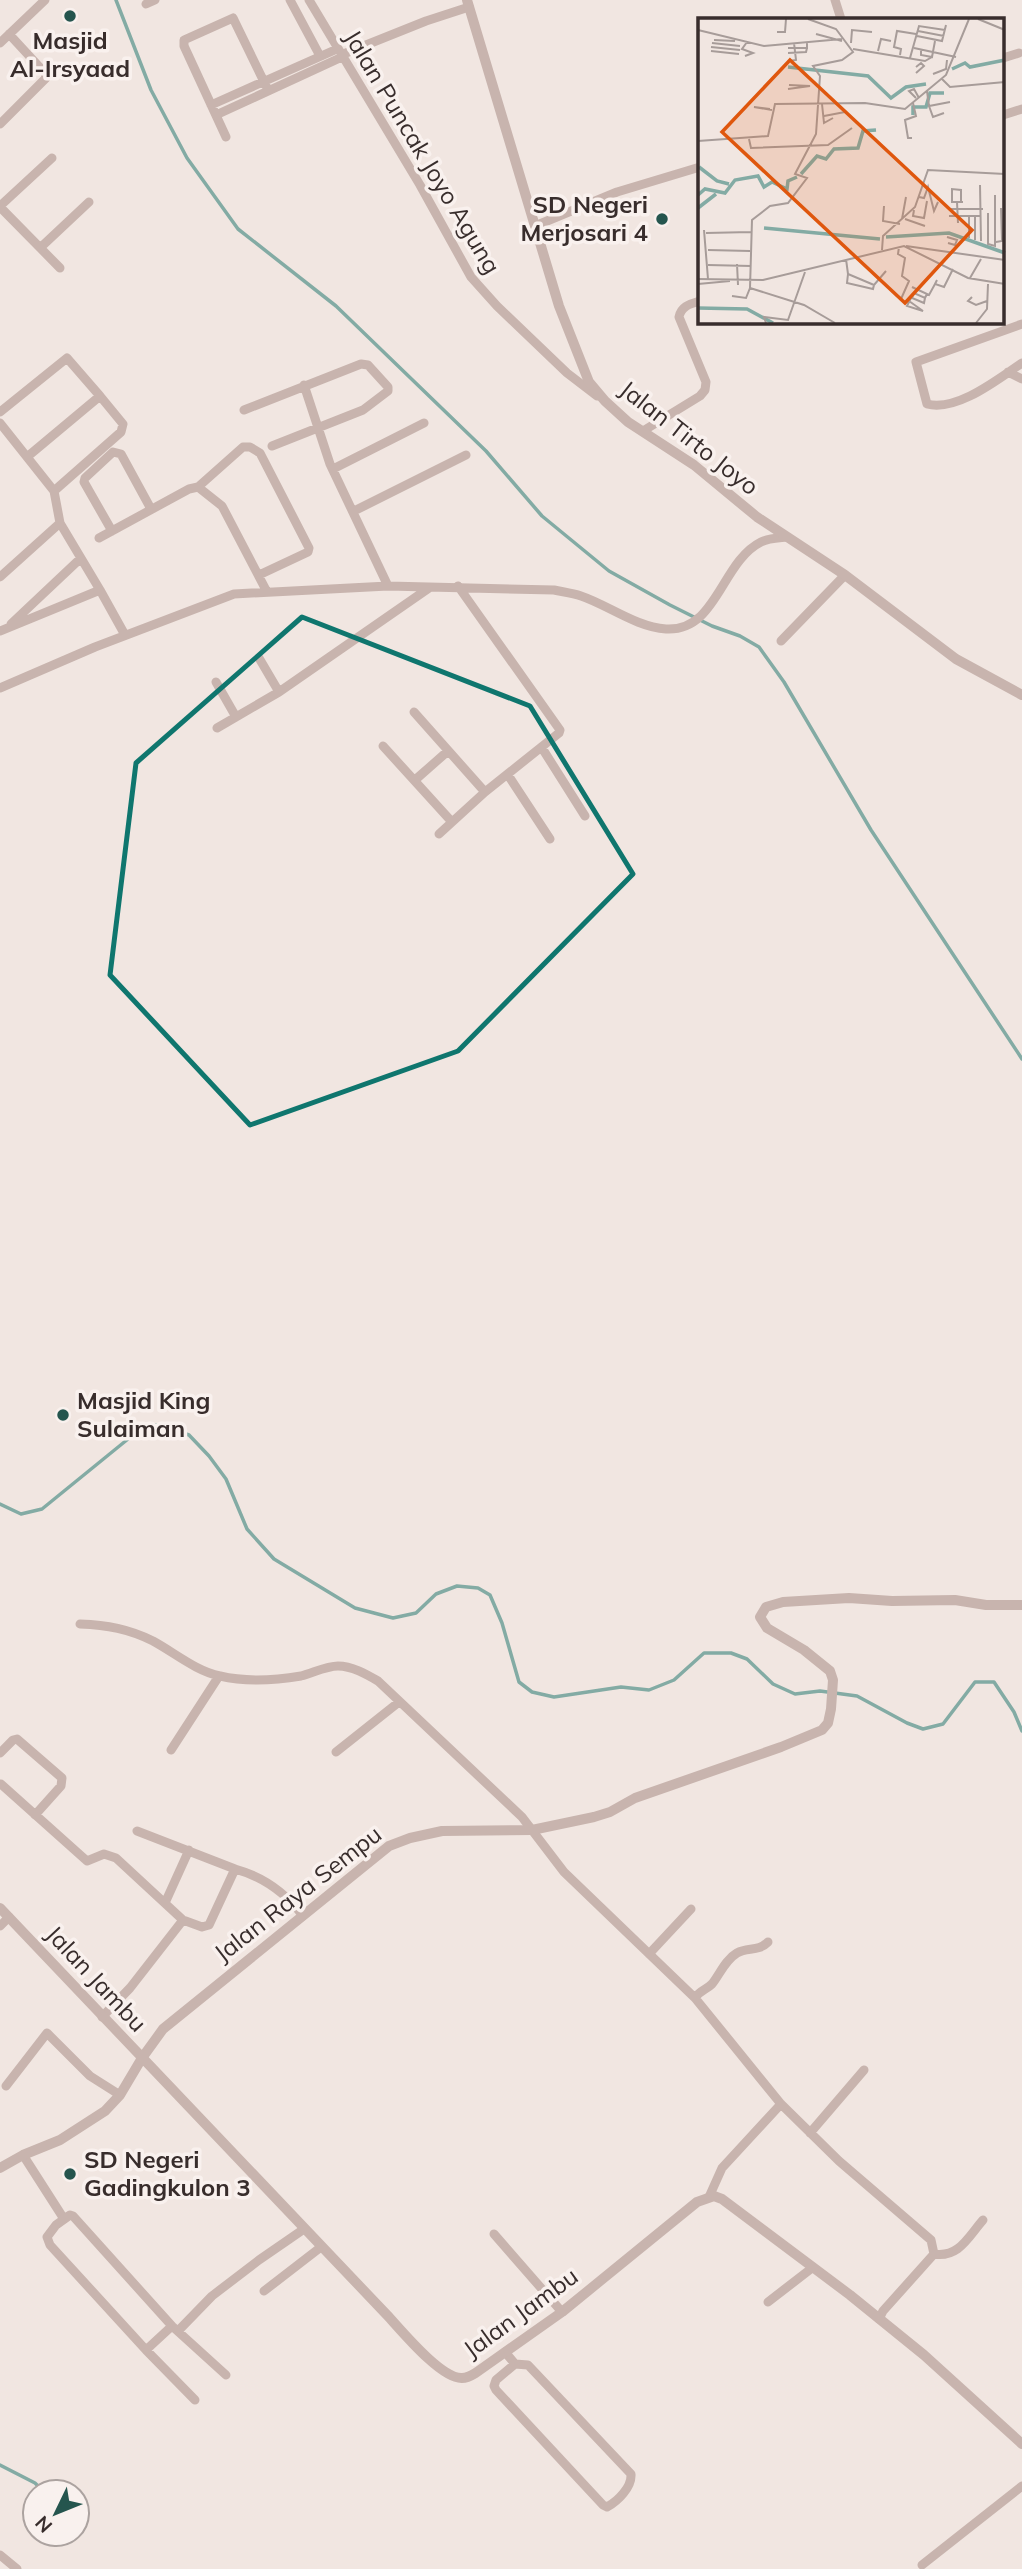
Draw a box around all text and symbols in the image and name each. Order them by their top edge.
marker: Masjid Al-Irsyaad [62,8,78,24]
inset map [698,18,1004,324]
street label: Jalan Puncak Joyo Agung [338,24,508,279]
place label: Masjid Al-Irsyaad [10,25,130,83]
place label: SD Negeri Merjosari 4 [520,189,648,247]
marker: SD Negeri Merjosari 4 [654,211,670,227]
street label: Jalan Tirto Joyo [614,374,765,501]
place label: Masjid King Sulaiman [77,1385,210,1443]
marker: Masjid King Sulaiman [55,1407,71,1423]
street label: Jalan Raya Sempu [208,1819,387,1968]
street label: Jalan Jambu [40,1919,154,2038]
place label: SD Negeri Gadingkulon 3 [84,2144,251,2202]
marker: SD Negeri Gadingkulon 3 [62,2166,78,2182]
street label: Jalan Jambu [457,2261,584,2364]
north arrow [21,2478,91,2548]
text: N [30,2511,57,2538]

